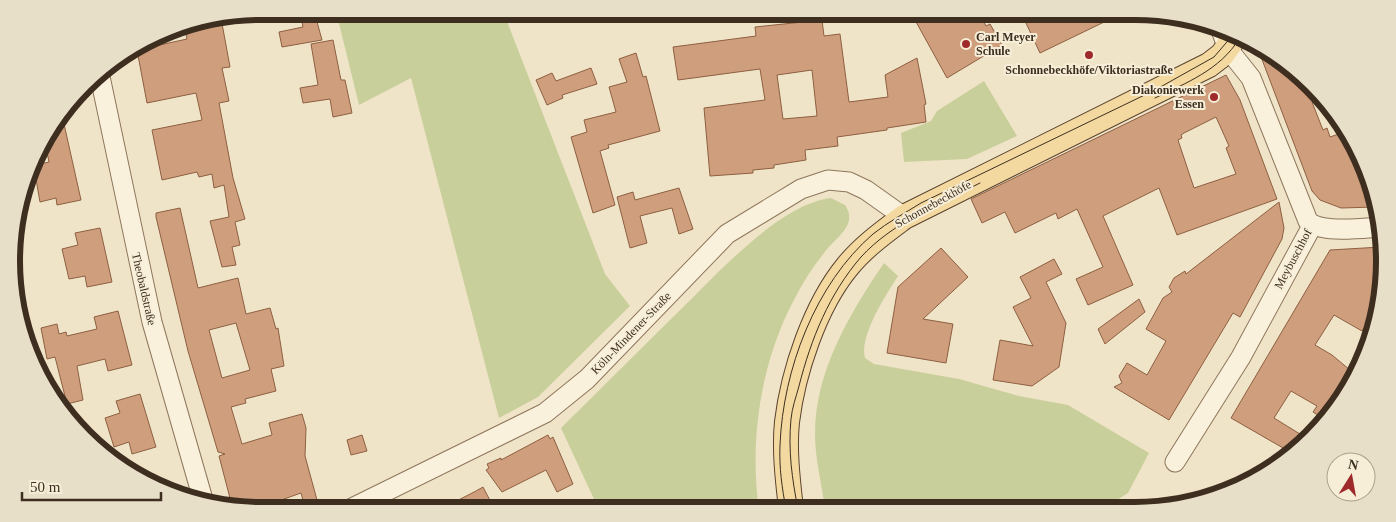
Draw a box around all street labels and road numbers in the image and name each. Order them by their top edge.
street label: Schonnebeckhöfe [892,177,974,231]
street label: Meybuschhof [1271,227,1315,291]
street label: Theobaldstraße [129,251,159,327]
street label: Köln-Mindener-Straße [588,289,674,377]

